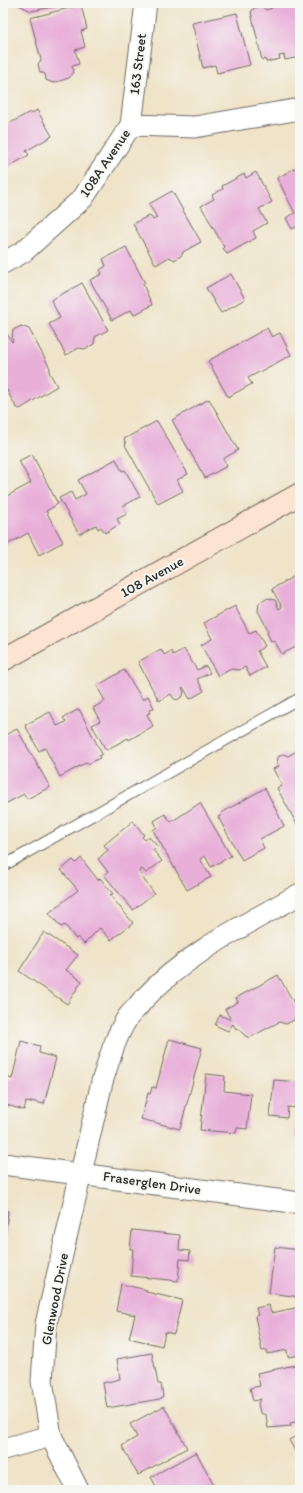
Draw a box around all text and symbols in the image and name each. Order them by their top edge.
street label: 163 Street [126,32,150,96]
street label: 108A Avenue [76,125,134,200]
street label: 108 Avenue [117,553,187,601]
street label: Fraserglen Drive [102,1168,202,1198]
street label: Glenwood Drive [38,1251,72,1347]

